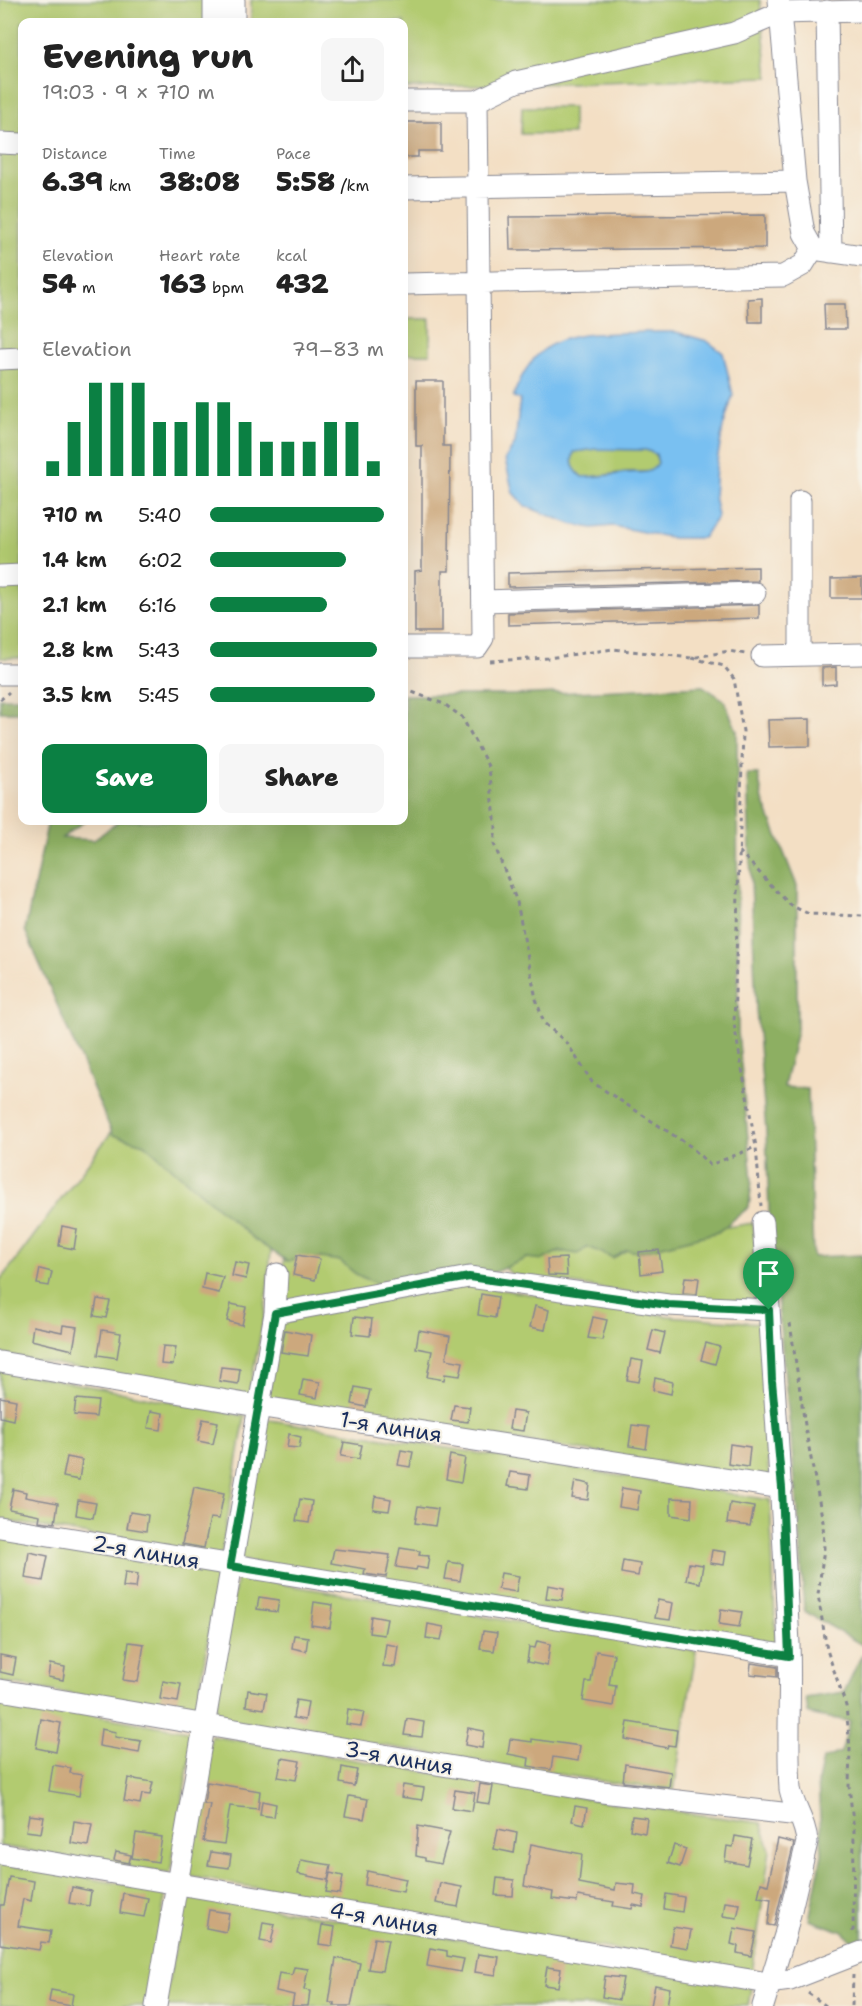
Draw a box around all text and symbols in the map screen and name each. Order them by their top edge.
text: Evening run [42,34,253,79]
button: share [321,38,384,101]
text: 19:03 · 9 × 710 m [42,79,215,105]
text: Distance [42,143,108,164]
text: Time [159,143,196,164]
text: Pace [276,143,311,164]
text: 6.39 [42,164,103,199]
text: 38:08 [159,164,240,199]
text: 5:58 [276,164,335,199]
text: km [103,175,131,196]
text: /km [335,175,369,196]
text: Elevation [42,245,114,266]
text: Heart rate [159,245,241,266]
text: kcal [276,245,307,266]
text: 54 [42,266,77,301]
text: 163 [159,266,206,301]
text: 432 [276,266,329,301]
text: m [77,277,96,298]
text: bpm [206,277,244,298]
text: Elevation [42,336,132,362]
text: 79–83 m [292,336,384,362]
text: 710 m [42,502,103,528]
text: 5:40 [138,502,182,528]
text: 1.4 km [42,547,107,573]
text: 6:02 [138,547,183,573]
text: 2.1 km [42,592,107,618]
text: 6:16 [138,592,177,618]
text: 2.8 km [42,637,113,663]
text: 5:43 [138,637,180,663]
text: 3.5 km [42,682,112,708]
text: 5:45 [138,682,179,708]
button: Save [42,744,207,813]
button: Share [219,744,384,813]
pin [743,1248,794,1310]
icon: arrive [752,1257,785,1290]
street label: 1-я линия [338,1405,444,1449]
street label: 2-я линия [90,1528,202,1576]
street label: 3-я линия [343,1734,455,1782]
street label: 4-я линия [327,1895,441,1943]

